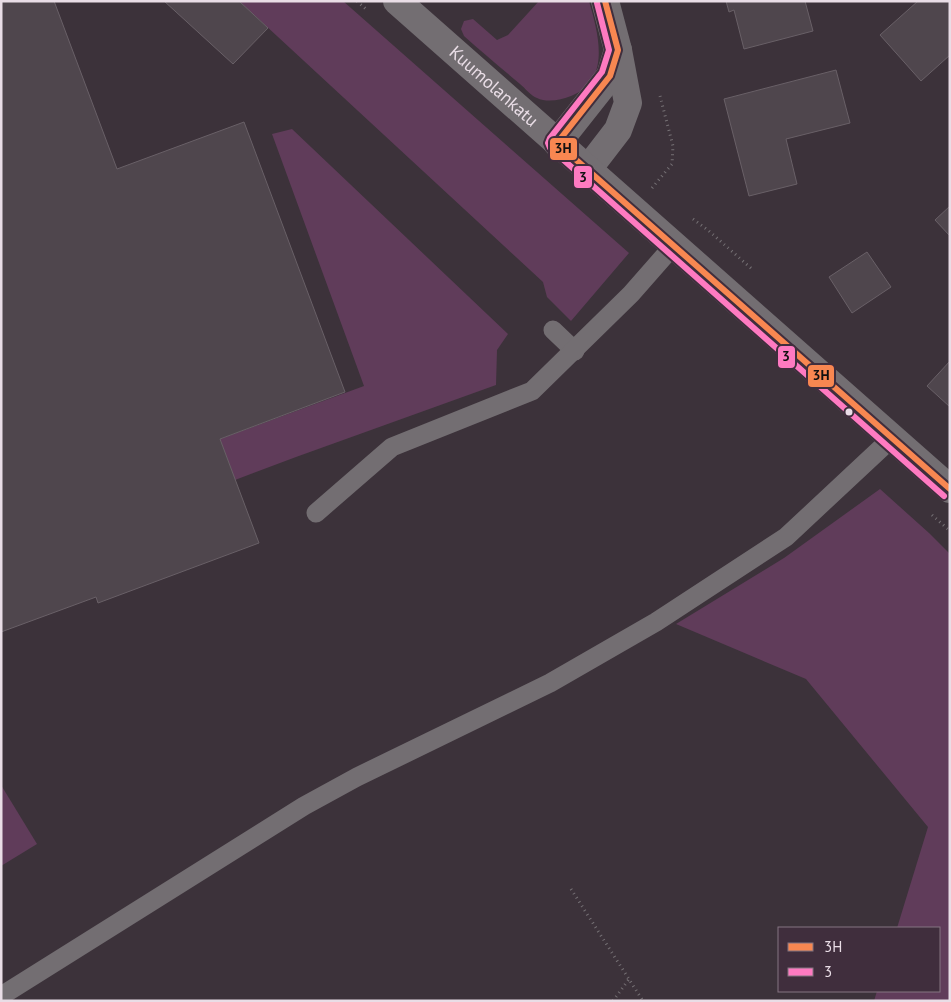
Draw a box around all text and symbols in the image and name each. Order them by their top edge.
street label: Kuumolankatu [445,40,544,132]
line badge: 3H [549,137,578,161]
text: 3H [554,139,572,157]
line badge: 3 [573,165,593,189]
text: 3 [579,168,587,186]
line badge: 3 [777,345,796,369]
text: 3 [782,347,790,365]
line badge: 3H [807,364,835,388]
text: 3H [812,366,830,384]
unlabelled marker [844,407,854,417]
legend [778,927,941,992]
text: 3H [824,937,842,956]
text: 3 [824,962,832,981]

